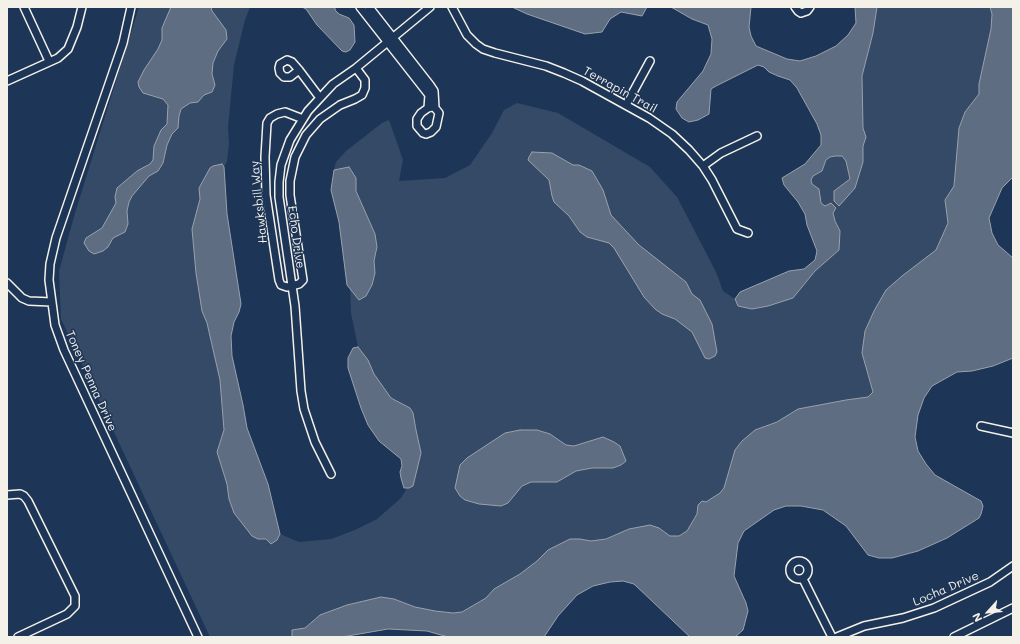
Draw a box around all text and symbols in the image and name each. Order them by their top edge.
street label: Terrapin Trail [581,64,659,116]
street label: Hawksbill Way [248,160,270,244]
street label: Echo Drive [284,205,308,269]
street label: Toney Penna Drive [62,328,120,434]
street label: Locha Drive [911,569,981,609]
north arrow [968,592,1008,632]
text: N [968,611,985,625]

